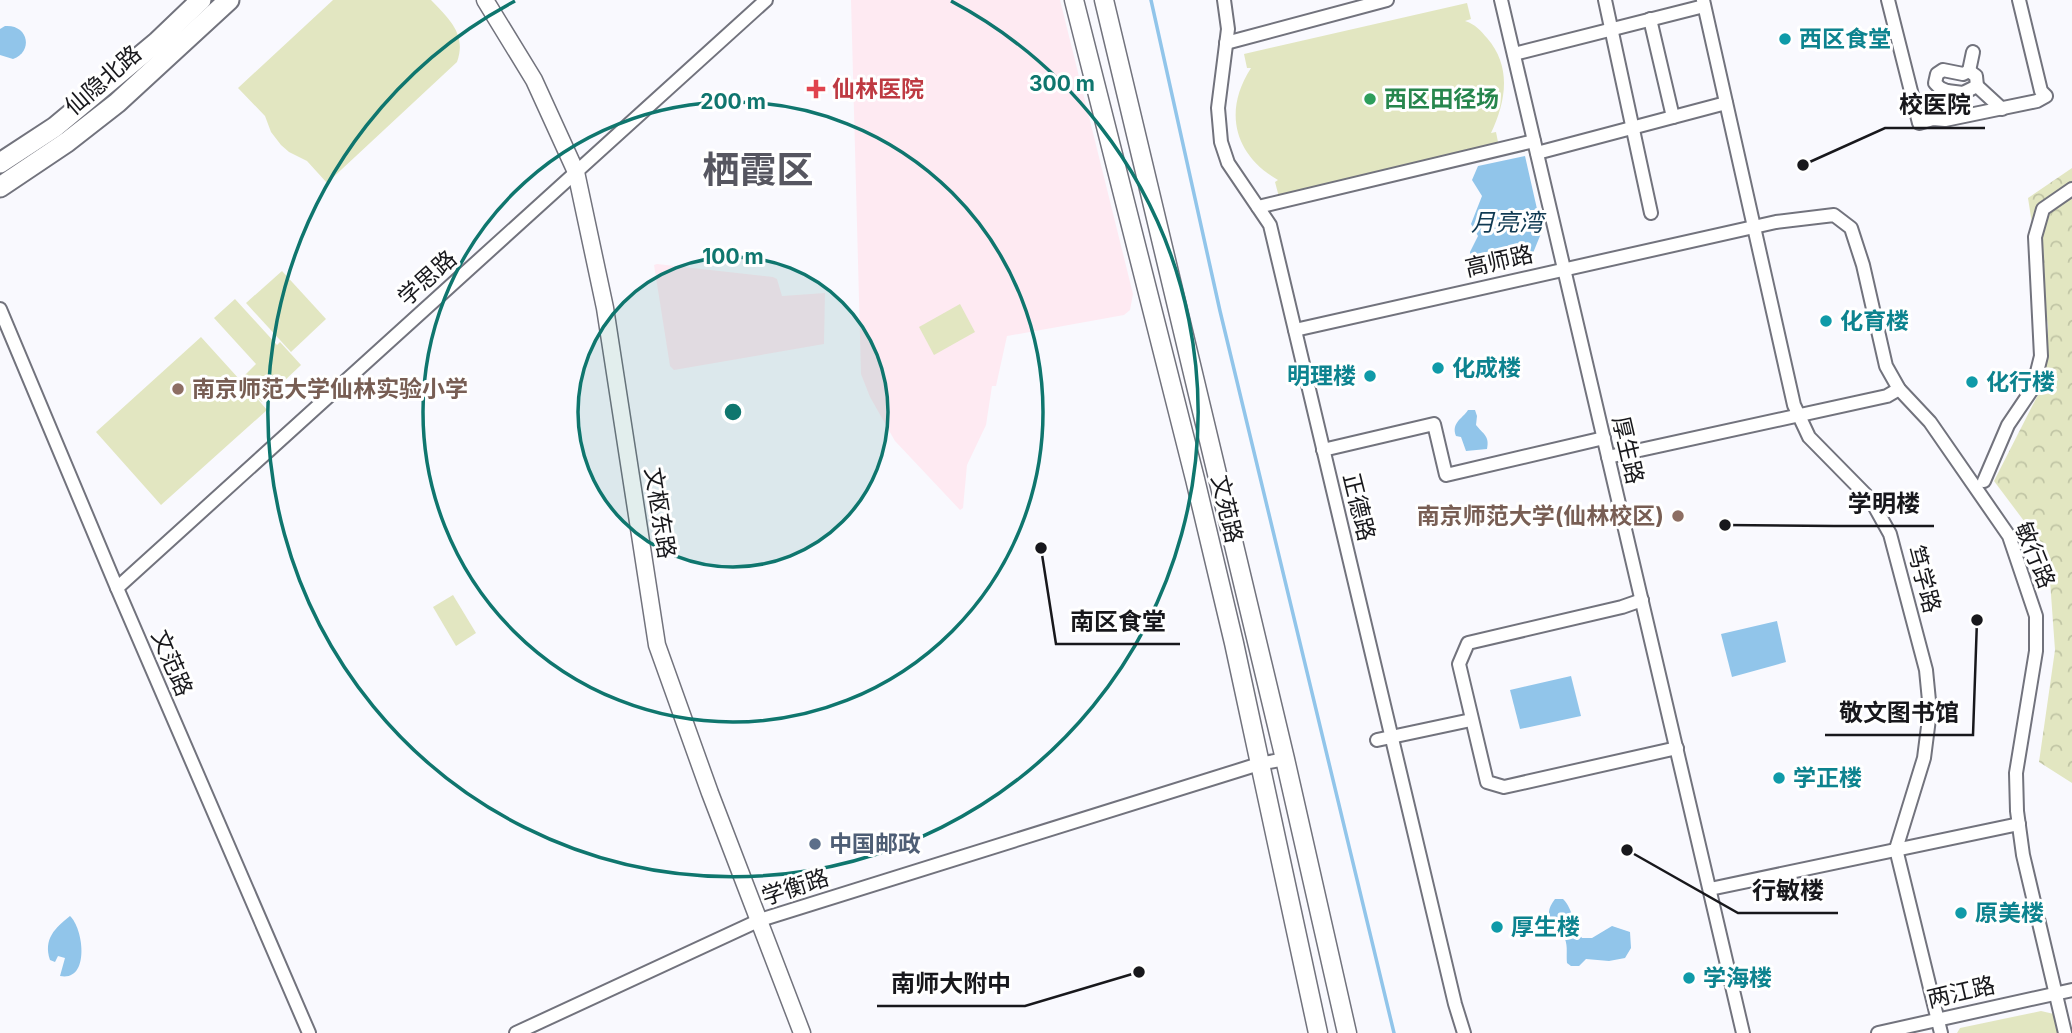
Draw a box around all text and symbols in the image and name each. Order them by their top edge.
place label: 西区食堂 [1799,25,1891,53]
marker: 西区食堂 [1777,31,1793,47]
street label: 仙隐北路 [59,39,147,121]
text: 300 m [1029,71,1095,96]
place label: 仙林医院 [832,75,924,103]
marker: 仙林医院 [806,79,826,99]
callout: 校医院 [1885,83,1985,128]
place label: 西区田径场 [1384,85,1499,113]
text: 200 m [700,89,766,114]
text: 校医院 [1899,90,1971,119]
marker: 西区田径场 [1362,91,1378,107]
district label: 栖霞区 [703,147,814,192]
water label: 月亮湾 [1471,208,1547,237]
street label: 高师路 [1462,240,1536,282]
text: 100 m [702,244,764,269]
street label: 学思路 [392,245,462,311]
place label: 化育楼 [1840,307,1909,335]
marker: 化育楼 [1818,313,1834,329]
place label: 化成楼 [1452,354,1521,382]
marker: 化成楼 [1430,360,1446,376]
place label: 明理楼 [1287,362,1356,390]
marker: 明理楼 [1362,368,1378,384]
place label: 化行楼 [1986,368,2055,396]
marker: 化行楼 [1964,374,1980,390]
place label: 南京师范大学仙林实验小学 [192,375,468,403]
marker: 南京师范大学仙林实验小学 [170,381,186,397]
centre of rings [721,400,745,424]
street label: 厚生路 [1607,413,1649,487]
street label: 文枢东路 [639,465,681,561]
street label: 正德路 [1337,470,1381,544]
street label: 文苑路 [1206,472,1248,546]
callout: 学明楼 [1834,481,1934,526]
text: 学明楼 [1848,489,1920,518]
place label: 南京师范大学(仙林校区) [1417,502,1664,530]
marker: 南京师范大学(仙林校区) [1670,508,1686,524]
street label: 敏行路 [2009,518,2061,592]
street label: 笃学路 [1902,542,1946,616]
callout: 南区食堂 [1056,599,1180,644]
text: 南区食堂 [1070,607,1166,636]
street label: 文范路 [146,626,198,700]
callout: 敬文图书馆 [1825,690,1973,735]
text: 敬文图书馆 [1839,698,1959,727]
place label: 学正楼 [1793,764,1862,792]
marker: 学正楼 [1771,770,1787,786]
place label: 中国邮政 [829,830,921,858]
marker: 中国邮政 [807,836,823,852]
street label: 学衡路 [758,863,832,911]
callout: 行敏楼 [1738,868,1838,913]
text: 行敏楼 [1752,876,1824,905]
place label: 原美楼 [1975,899,2044,927]
marker: 原美楼 [1953,905,1969,921]
place label: 厚生楼 [1511,913,1580,941]
marker: 厚生楼 [1489,919,1505,935]
callout: 南师大附中 [877,961,1025,1006]
place label: 学海楼 [1703,964,1772,992]
text: 南师大附中 [891,969,1011,998]
marker: 学海楼 [1681,970,1697,986]
street label: 两江路 [1924,971,1998,1013]

